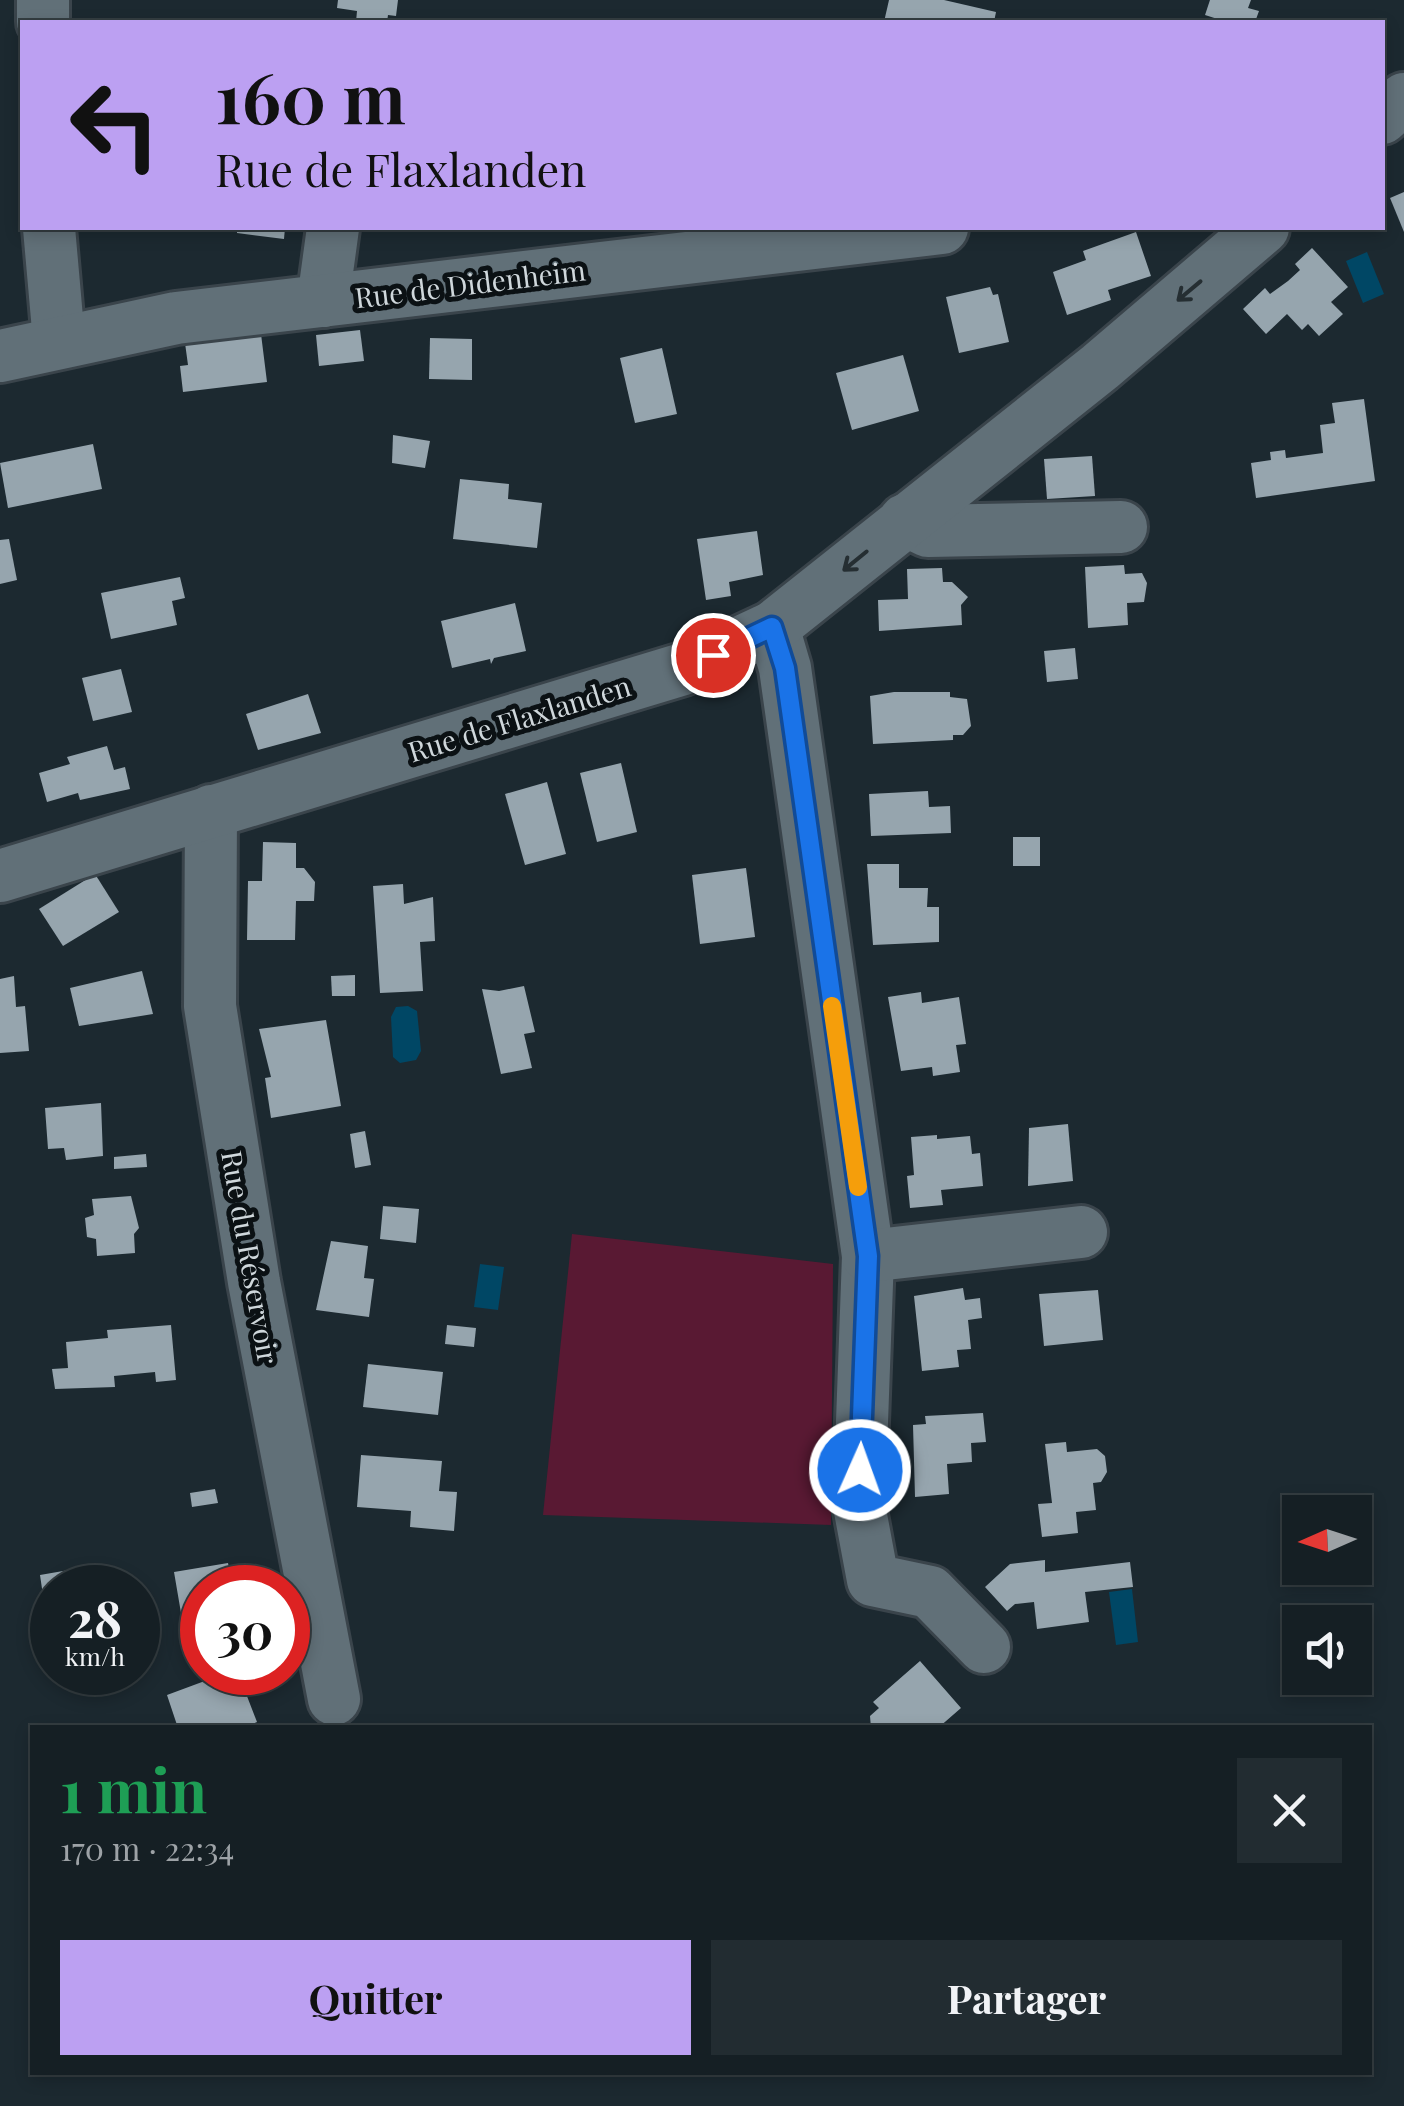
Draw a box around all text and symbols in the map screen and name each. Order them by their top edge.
text: 160 m [215,48,406,142]
icon: left [50,60,180,190]
text: Rue de Flaxlanden [215,138,586,198]
street label: Rue de Didenheim [352,250,588,316]
one-way arrow [1177,279,1202,302]
one-way arrow [842,550,868,572]
pin [671,613,756,698]
icon: arrive [686,628,741,683]
street label: Rue de Flaxlanden [403,666,635,769]
street label: Rue du Réservoir [214,1147,288,1367]
position arrow [808,1418,912,1522]
north arrow [1282,1495,1372,1585]
map controls [1282,1495,1372,1695]
speed limit sign: 30 [180,1565,310,1695]
text: 28 [68,1584,122,1651]
button: sound [1282,1605,1372,1695]
text: km/h [65,1639,125,1672]
text: 1 min [60,1748,207,1828]
button: close [1237,1758,1342,1863]
text: 170 m · 22:34 [60,1826,234,1869]
button: Quitter [60,1940,691,2055]
button: Partager [711,1940,1342,2055]

